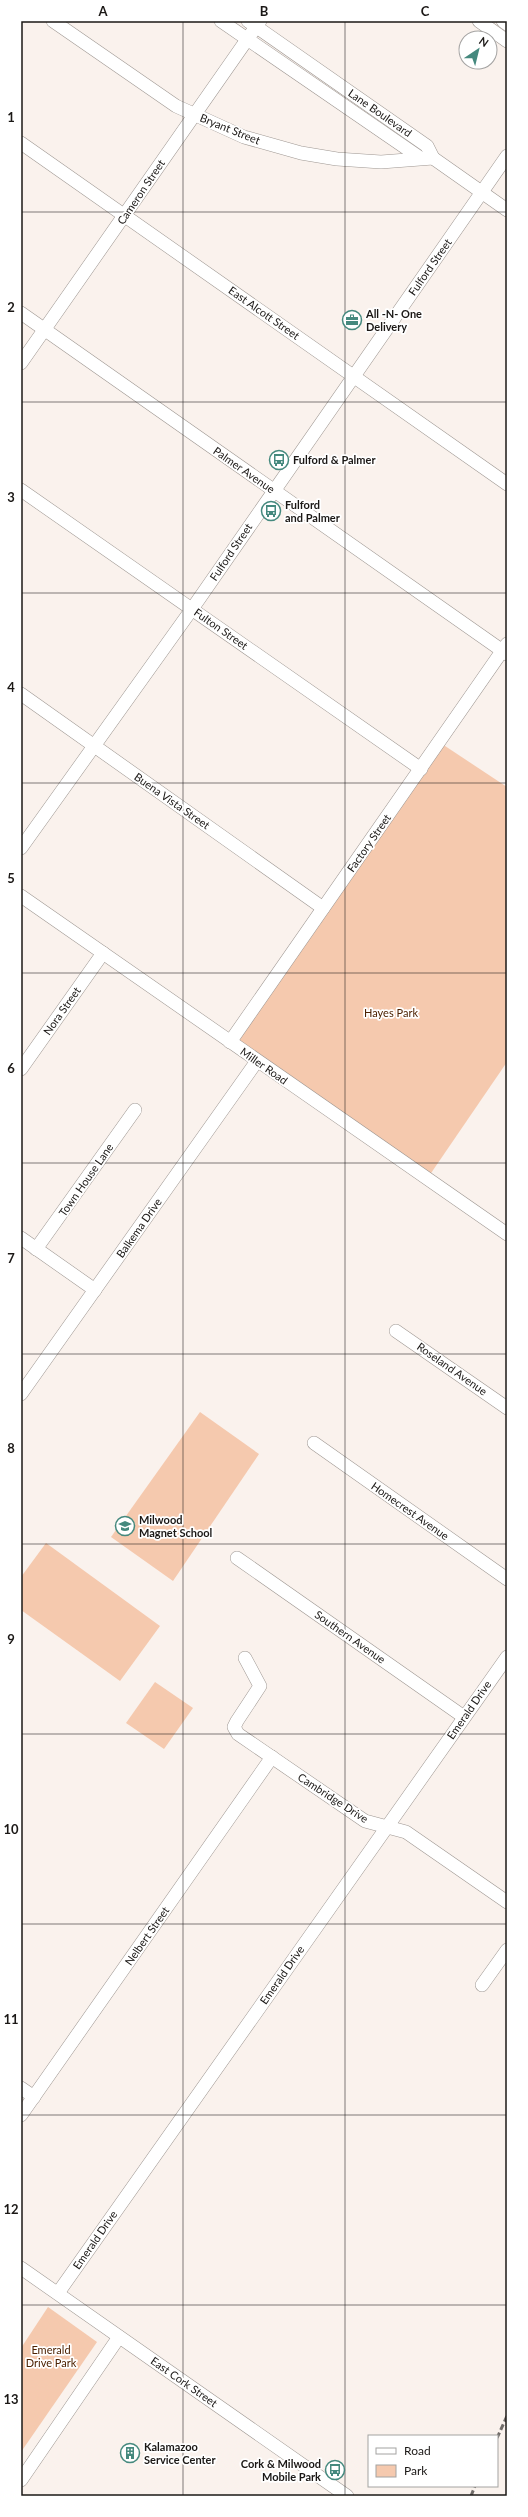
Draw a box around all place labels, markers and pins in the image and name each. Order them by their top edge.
place label: All -N- One Delivery [365,307,422,333]
office icon: All -N- One Delivery [341,309,363,331]
bus stop icon: Fulford & Palmer [268,449,290,471]
place label: Fulford & Palmer [293,453,376,466]
place label: Fulford and Palmer [285,498,341,524]
bus stop icon: Fulford and Palmer [260,500,282,522]
place label: Milwood Magnet School [139,1513,213,1539]
school or university icon: Milwood Magnet School [114,1515,136,1537]
place label: Kalamazoo Service Center [144,2440,216,2466]
building icon: Kalamazoo Service Center [119,2442,141,2464]
place label: Cork & Milwood Mobile Park [241,2457,321,2483]
bus stop icon: Cork & Milwood Mobile Park [324,2459,346,2481]

